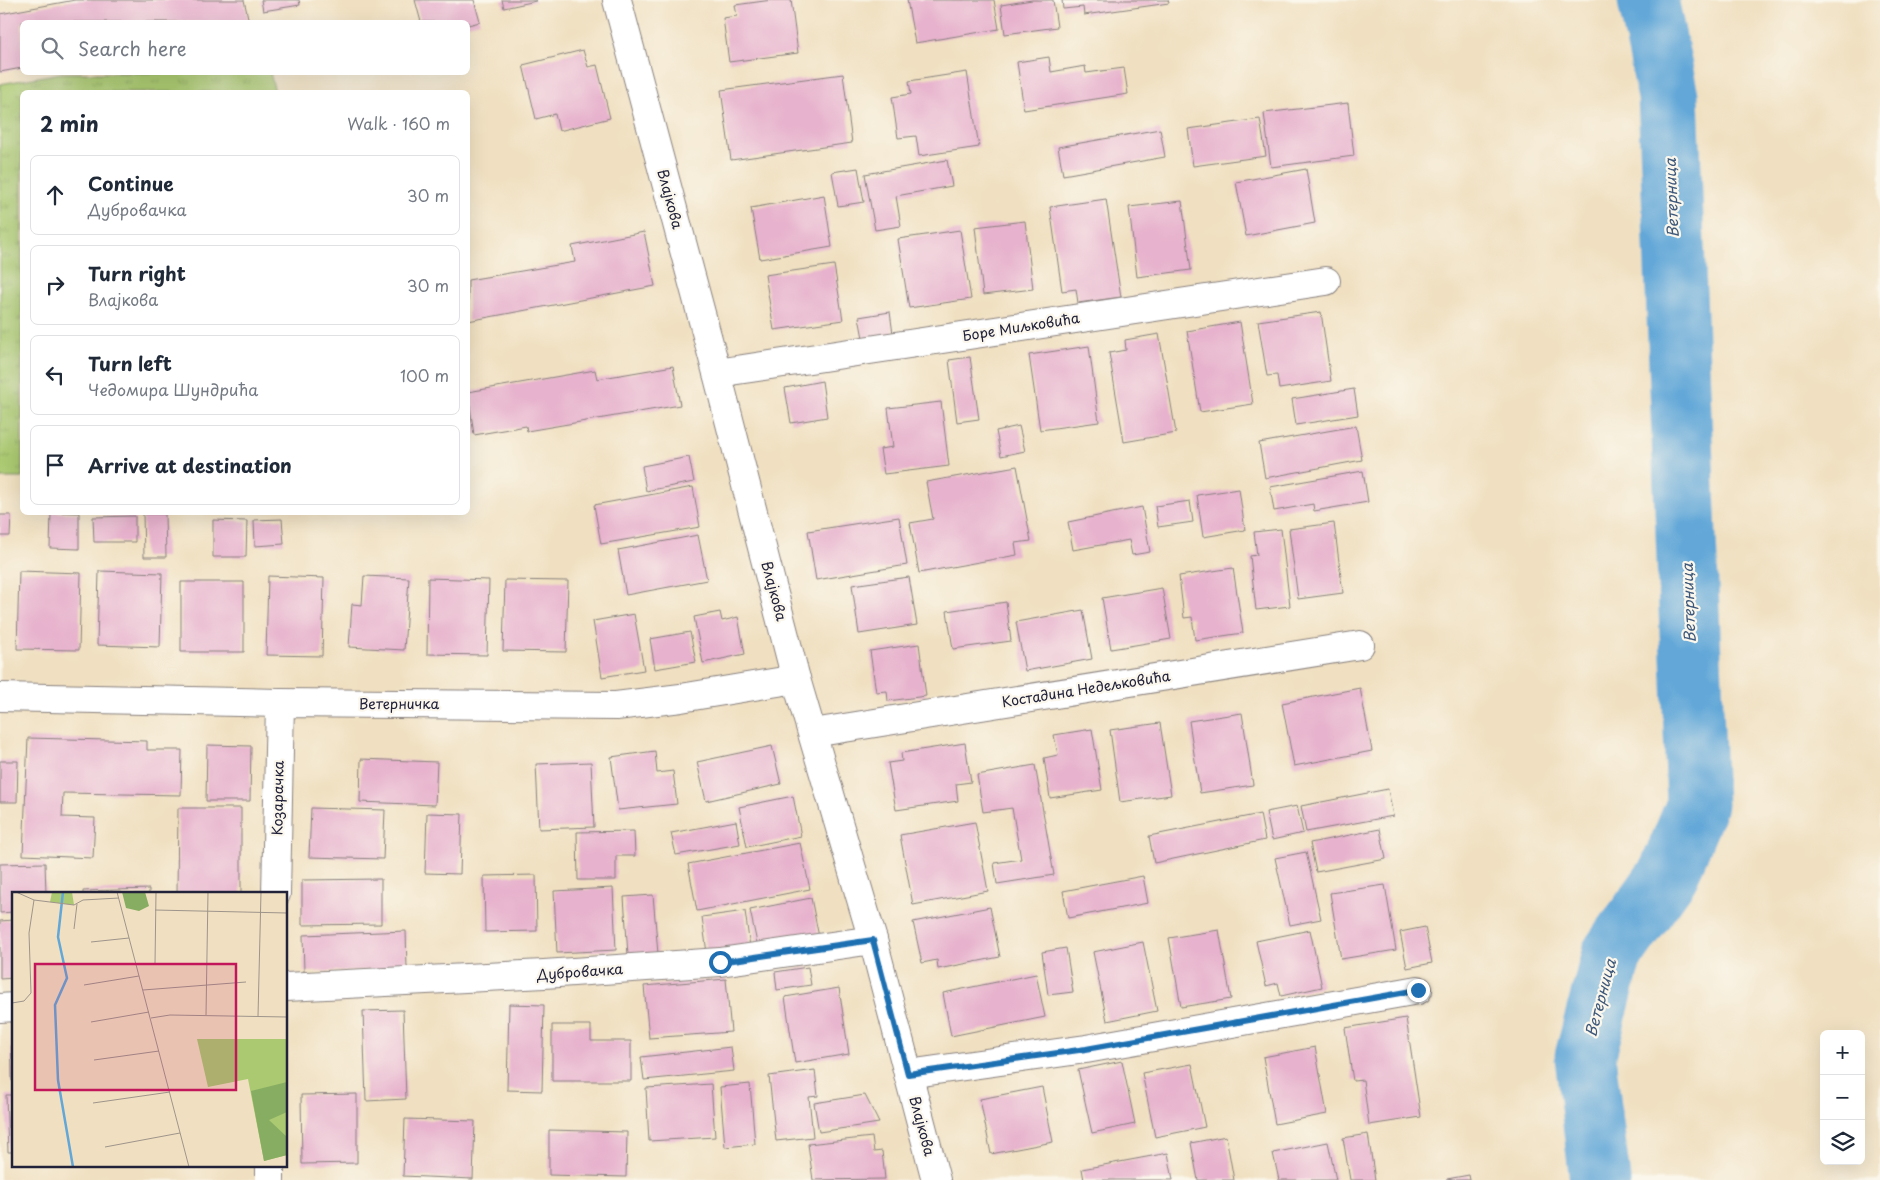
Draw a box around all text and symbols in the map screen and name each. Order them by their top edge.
search box [20,20,470,75]
icon: search [38,34,66,62]
text: Search here [78,34,187,62]
text: 2 min [40,107,99,139]
text: Walk · 160 m [347,111,450,135]
water label: Ветерница [1658,157,1683,238]
street label: Влајкова [652,166,689,232]
text: Continue [88,169,174,197]
icon: ahead [41,181,69,209]
text: 30 m [407,183,449,207]
text: Дубровачка [88,197,187,221]
text: Turn right [88,259,186,287]
icon: right [41,271,69,299]
text: 30 m [407,273,449,297]
text: Влајкова [88,287,158,311]
street label: Боре Миљковића [961,307,1081,346]
text: Turn left [88,349,172,377]
icon: left [41,361,69,389]
text: 100 m [400,363,449,387]
text: Чедомира Шундрића [88,377,258,401]
icon: arrive [41,451,69,479]
text: Arrive at destination [88,451,292,479]
street label: Влајкова [756,558,793,624]
water label: Ветерница [1675,562,1700,643]
street label: Костадина Недељковића [1000,665,1172,712]
street label: Ветерничка [359,693,439,714]
street label: Козарачка [266,760,289,836]
inset map [12,892,288,1168]
route start [709,951,732,974]
water label: Ветерница [1578,956,1621,1039]
street label: Дубровачка [535,958,624,985]
route end [1407,979,1430,1002]
map controls [1820,1030,1865,1165]
button: + [1820,1030,1865,1075]
button: − [1820,1075,1865,1120]
street label: Влајкова [904,1093,941,1159]
button: layers [1820,1120,1865,1165]

